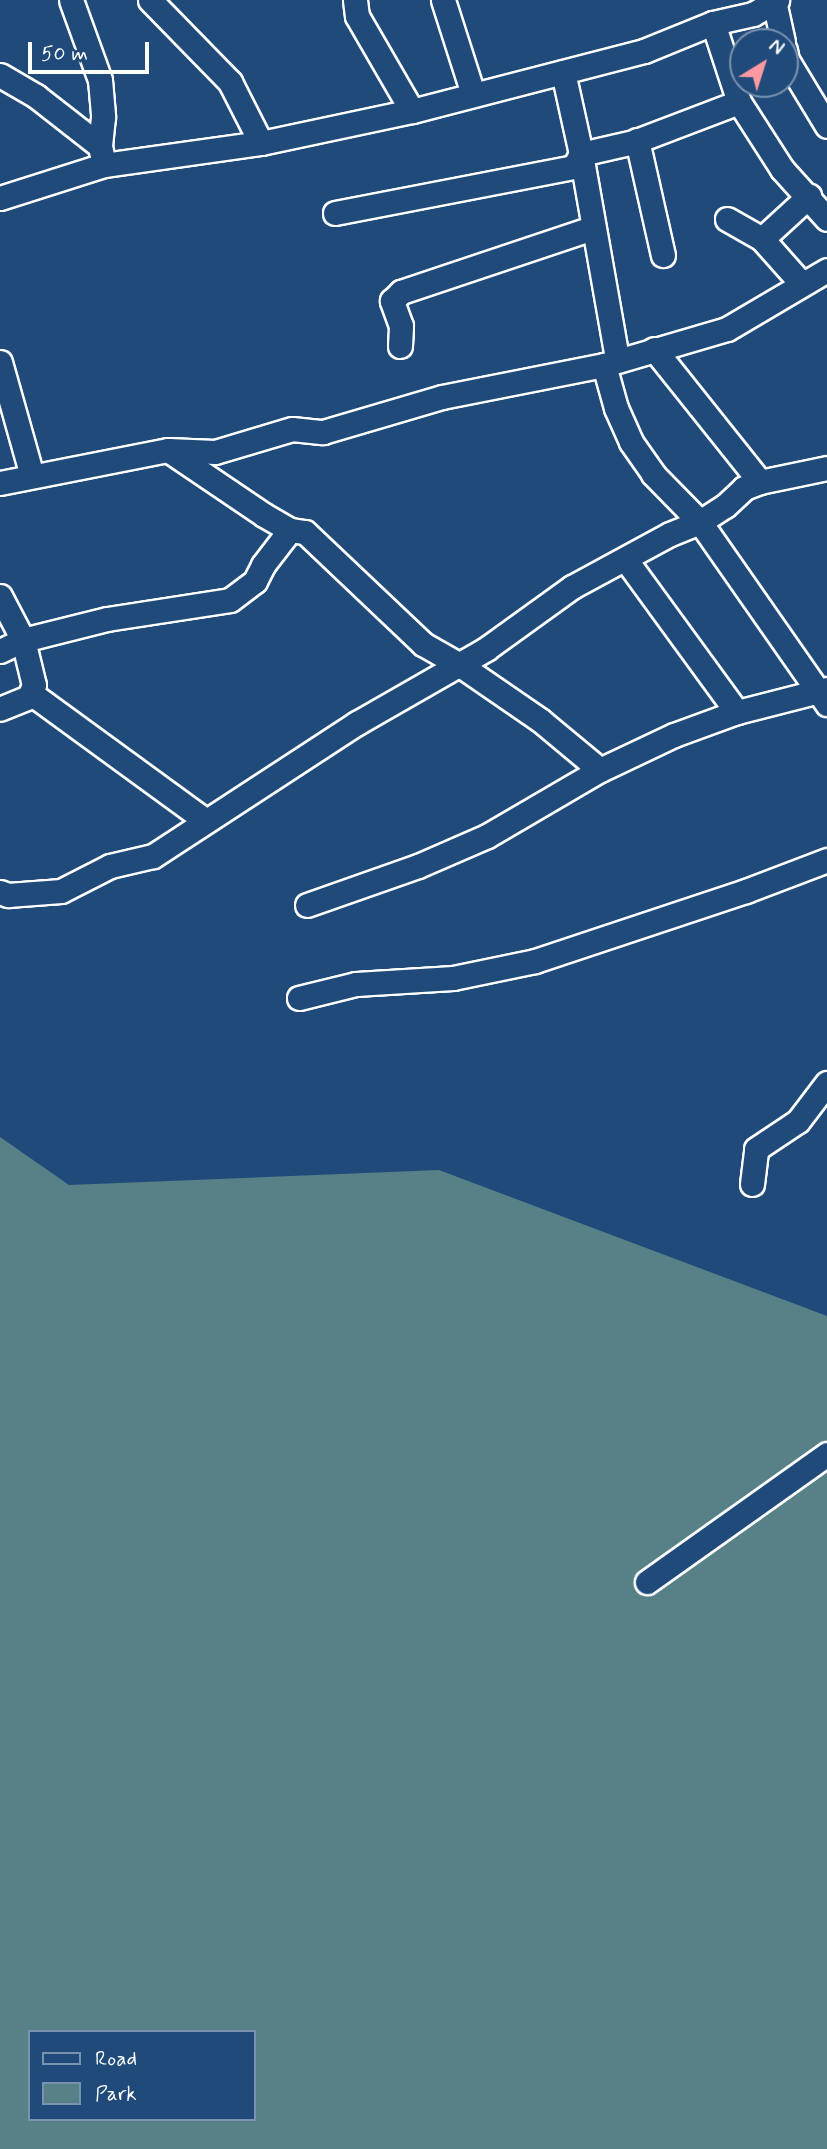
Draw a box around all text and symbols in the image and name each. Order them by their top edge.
scale bar [32,28,152,72]
north arrow [729,28,799,98]
text: N [763,34,789,61]
text: 50 m [41,40,88,68]
legend [28,2030,256,2121]
text: Road [95,2045,137,2073]
text: Park [95,2080,137,2108]

